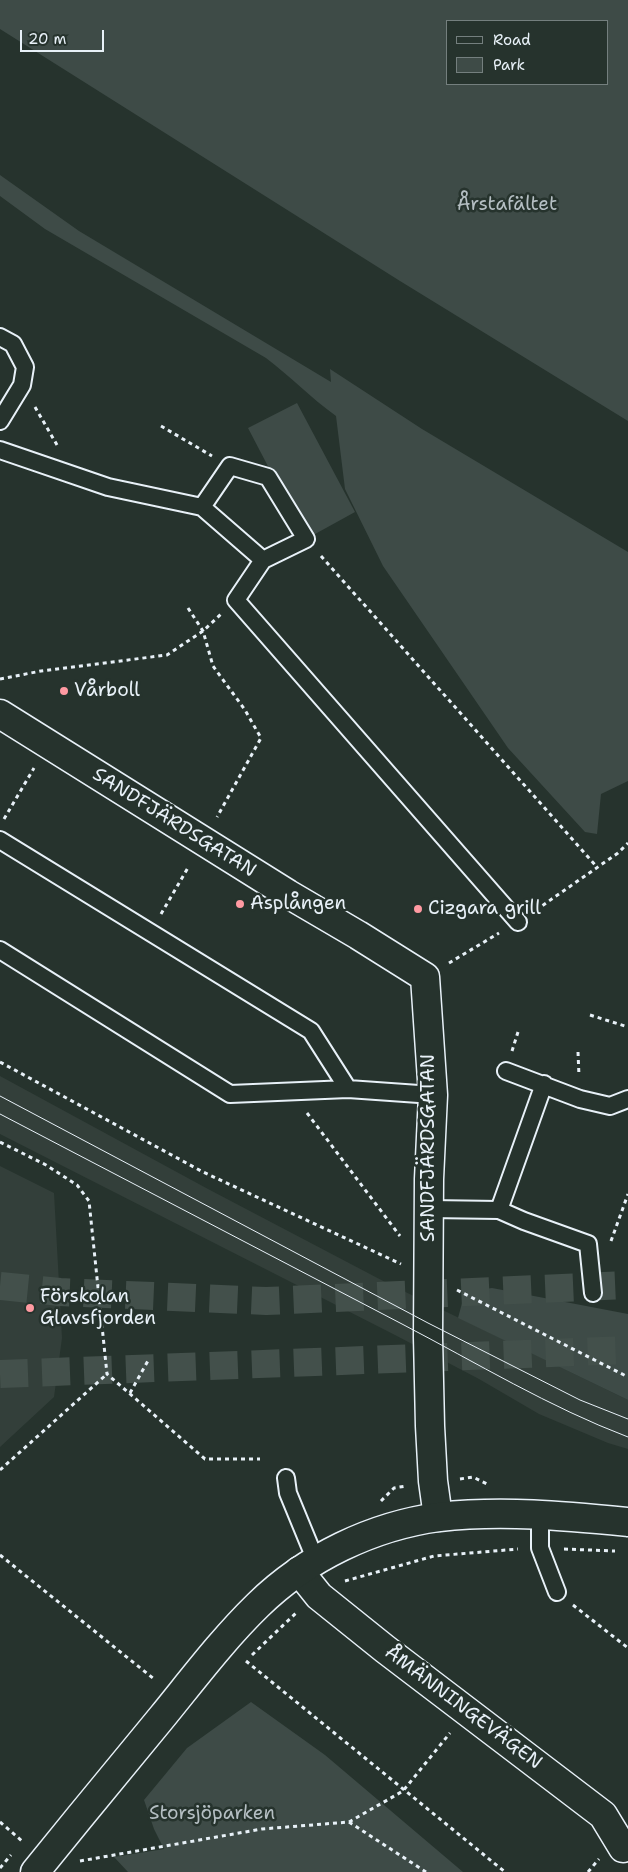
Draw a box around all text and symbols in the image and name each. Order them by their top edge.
scale bar [22,20,106,52]
legend [446,20,608,85]
text: 20 m [28,29,67,49]
text: Road [493,30,531,50]
text: Park [493,55,525,75]
park label: Årstafältet [457,194,557,216]
place label: Vårboll [74,680,140,702]
marker: Vårboll [58,685,70,697]
street label: SANDFJÄRDSGATAN [88,763,260,883]
place label: Asplången [250,893,346,915]
marker: Asplången [234,898,246,910]
place label: Cizgara grill [428,898,541,920]
marker: Cizgara grill [412,903,424,915]
street label: SANDFJÄRDSGATAN [418,1054,440,1242]
place label: Förskolan Glavsfjorden [40,1286,156,1330]
marker: Förskolan Glavsfjorden [24,1302,36,1314]
street label: ÅMÄNNINGEVÄGEN [380,1641,546,1775]
park label: Storsjöparken [149,1803,275,1825]

